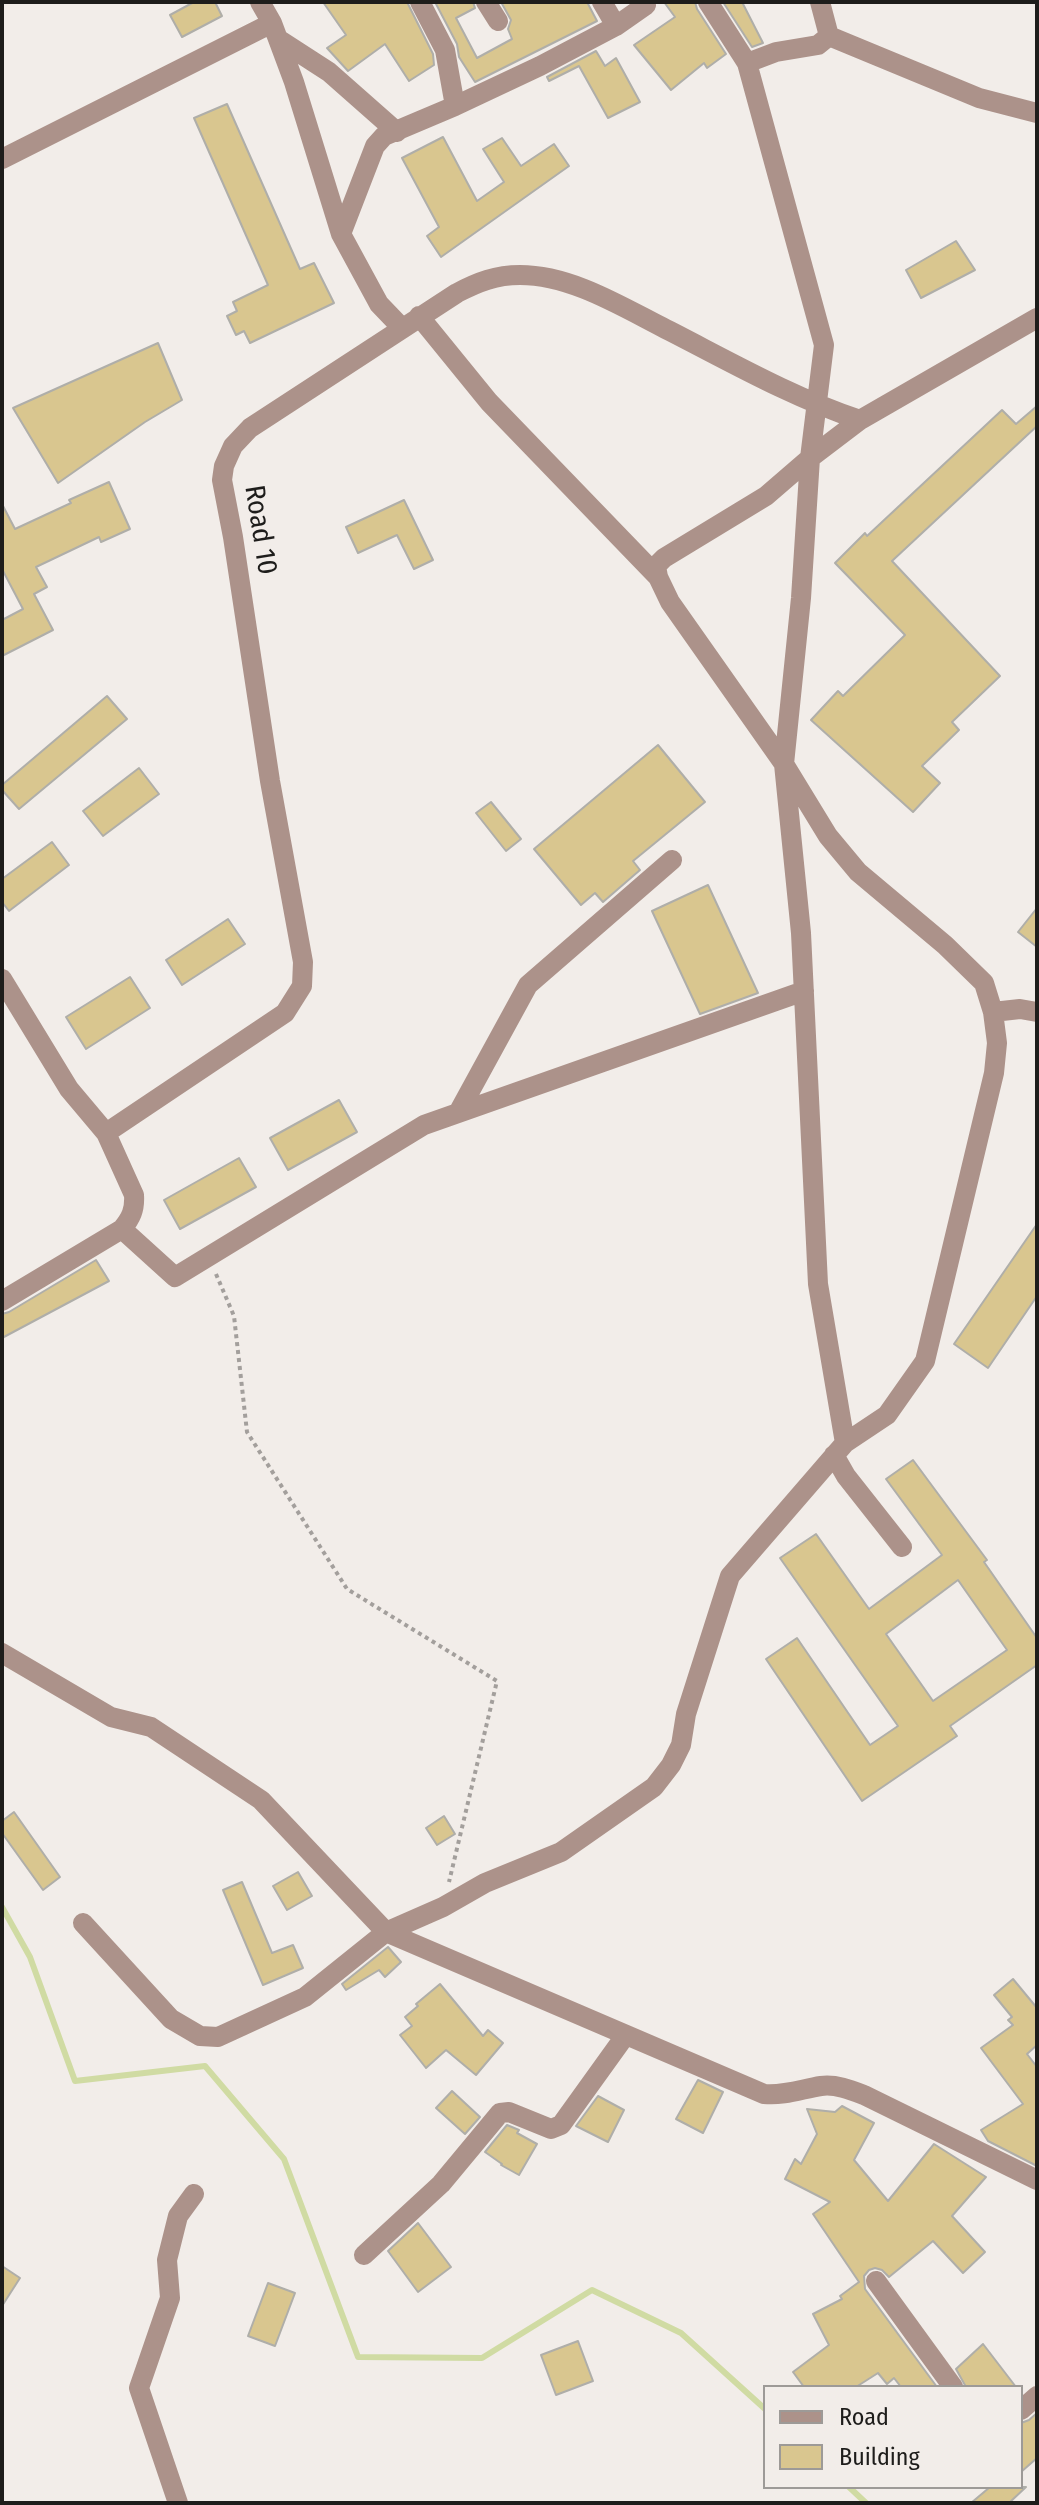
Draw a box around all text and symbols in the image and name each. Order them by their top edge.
street label: Road 10 [236,483,284,577]
legend [763,2385,1023,2489]
text: Road [839,2403,889,2431]
text: Building [839,2443,920,2471]

